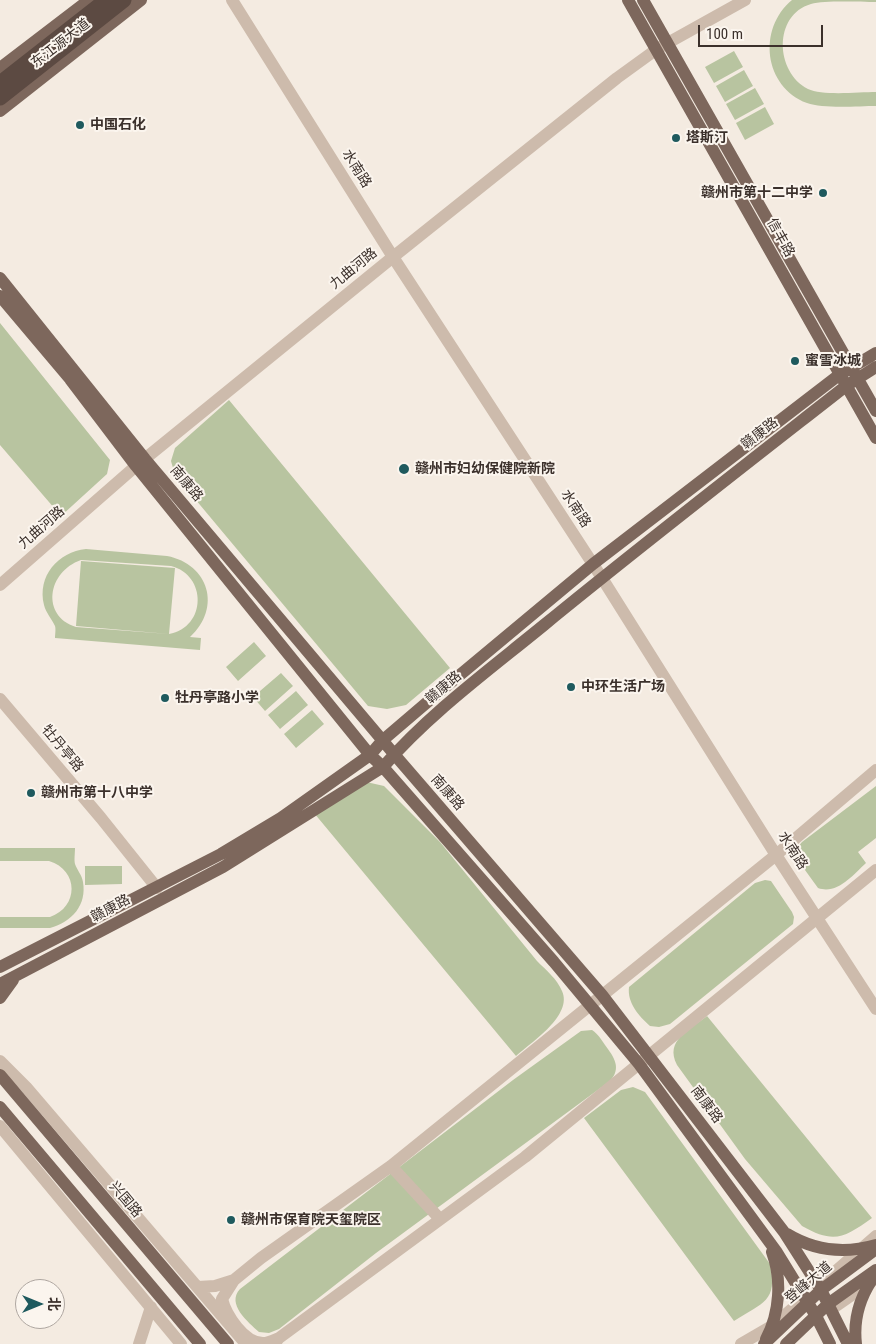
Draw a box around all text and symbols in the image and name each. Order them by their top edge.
scale bar [701,15,826,47]
street label: 东江源大道 [28,16,94,72]
text: 100 m [706,25,743,43]
place label: 中国石化 [90,117,146,133]
marker: 中国石化 [74,119,86,131]
place label: 塔斯汀 [686,130,728,146]
marker: 塔斯汀 [670,132,682,144]
street label: 水南路 [338,147,374,191]
place label: 赣州市第十二中学 [701,185,813,201]
marker: 赣州市第十二中学 [817,187,829,199]
street label: 信丰路 [762,216,798,260]
street label: 九曲河路 [327,245,381,293]
place label: 蜜雪冰城 [805,353,861,369]
marker: 蜜雪冰城 [789,355,801,367]
street label: 赣康路 [738,414,782,454]
place label: 赣州市妇幼保健院新院 [415,461,555,477]
marker: 赣州市妇幼保健院新院 [397,462,411,476]
street label: 南康路 [166,463,206,505]
street label: 水南路 [557,487,593,531]
street label: 九曲河路 [15,503,69,553]
street label: 赣康路 [423,668,465,708]
place label: 中环生活广场 [581,679,665,695]
marker: 中环生活广场 [565,681,577,693]
place label: 牡丹亭路小学 [175,690,259,706]
marker: 牡丹亭路小学 [159,692,171,704]
street label: 牡丹亭路 [38,722,86,776]
street label: 南康路 [427,772,467,814]
place label: 赣州市第十八中学 [41,785,153,801]
marker: 赣州市第十八中学 [25,787,37,799]
street label: 水南路 [774,829,810,873]
street label: 赣康路 [89,892,133,926]
street label: 南康路 [687,1083,725,1127]
street label: 兴国路 [105,1179,145,1221]
place label: 赣州市保育院天玺院区 [241,1212,381,1228]
marker: 赣州市保育院天玺院区 [225,1214,237,1226]
street label: 登峰大道 [782,1259,836,1307]
north arrow [15,1279,65,1329]
text: 北 [46,1297,62,1311]

